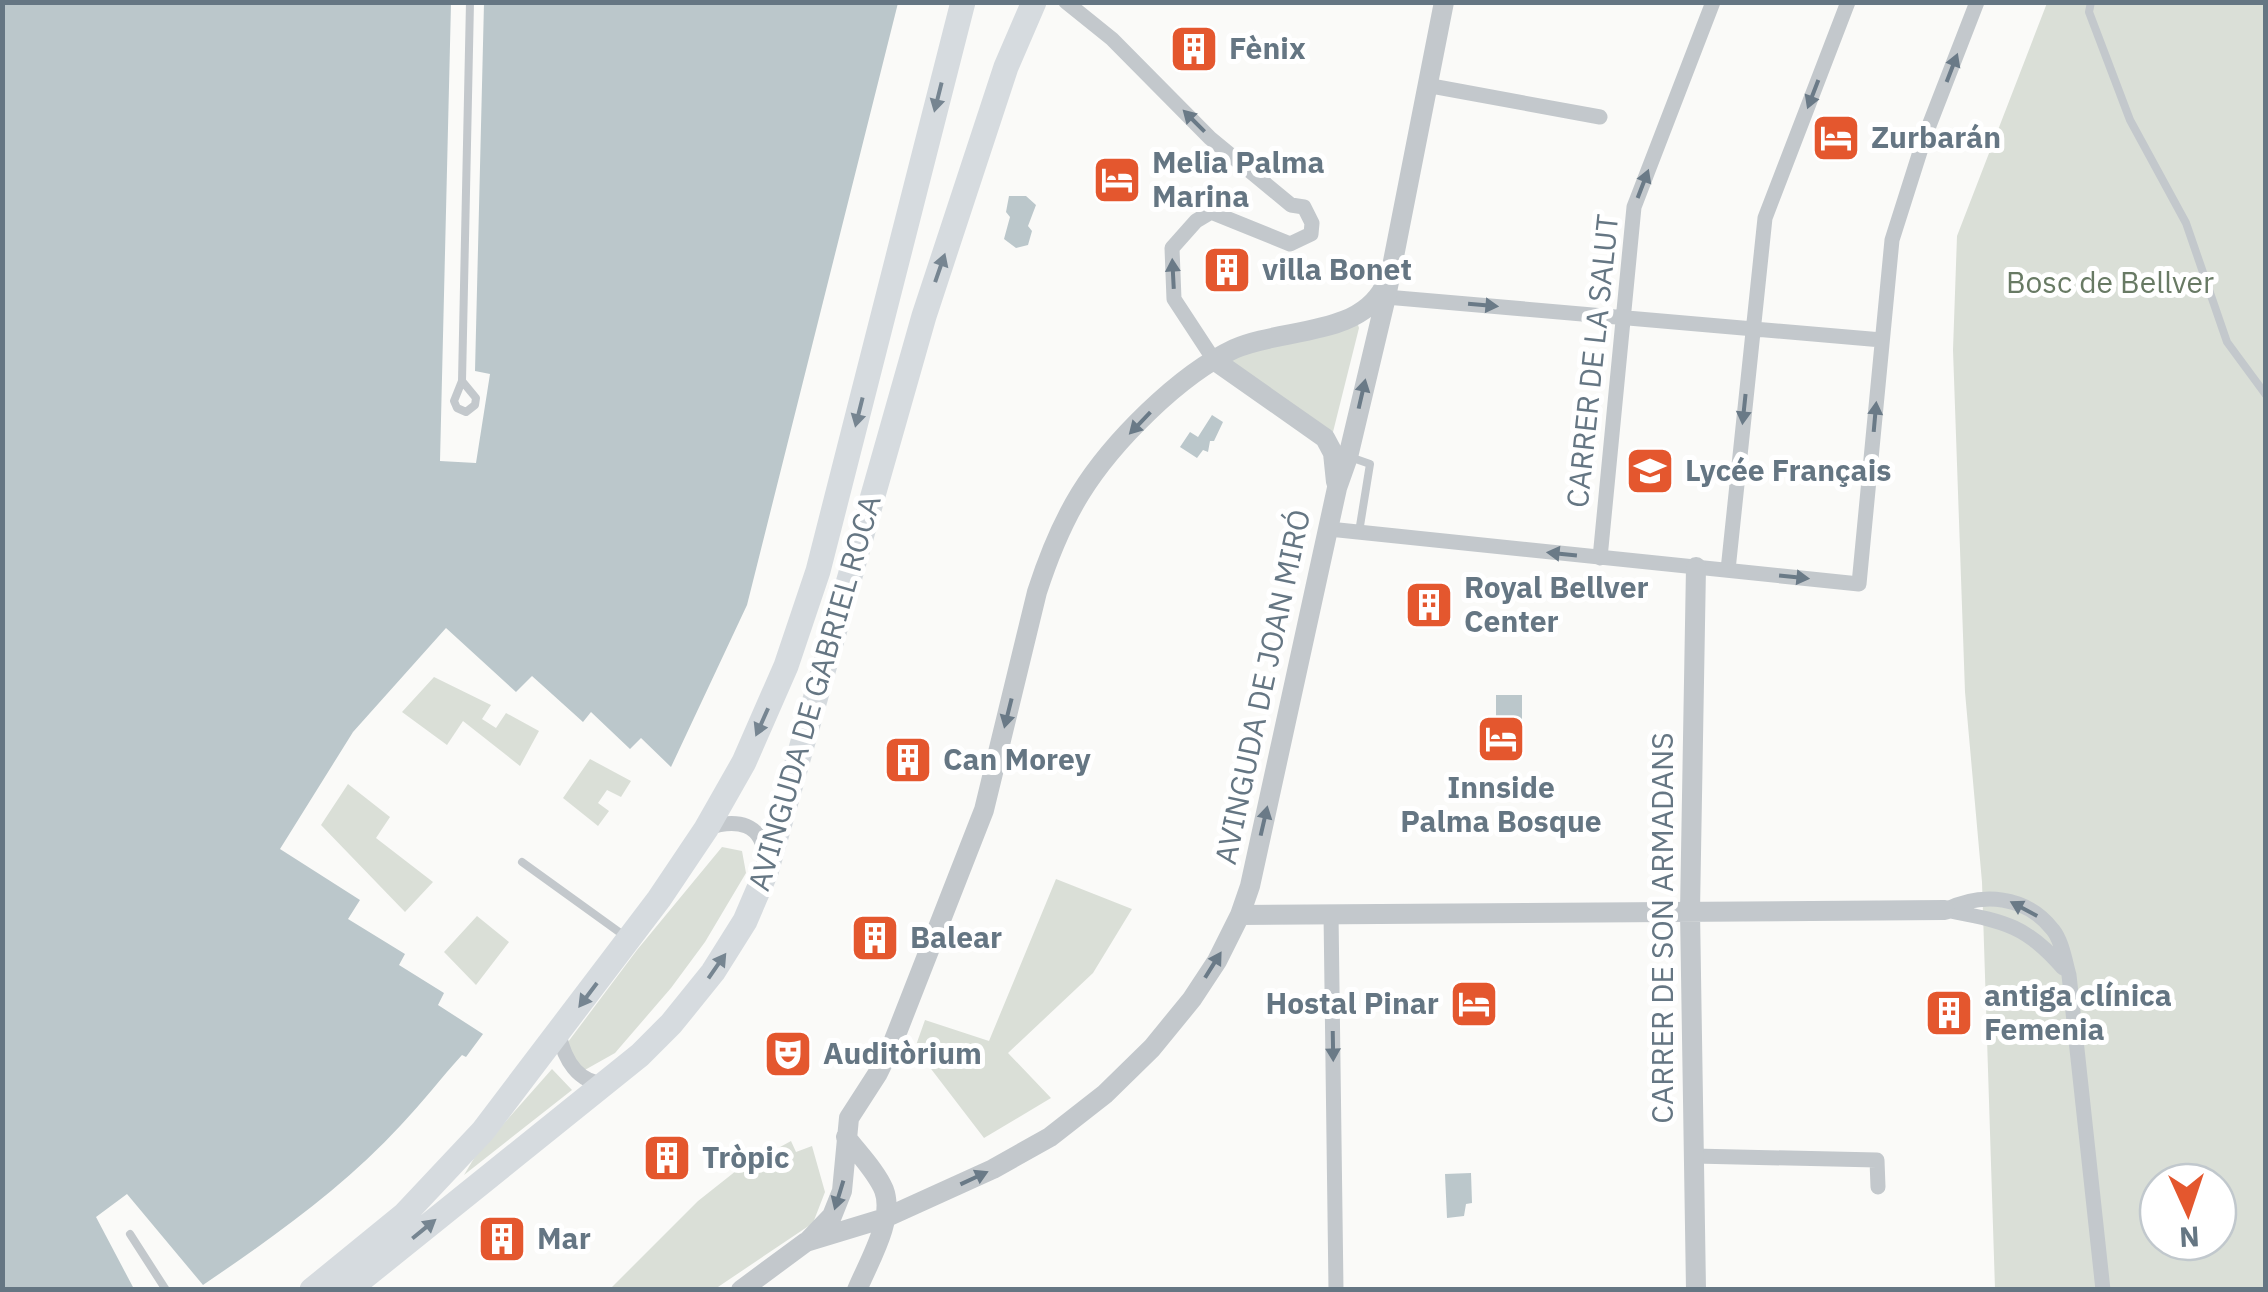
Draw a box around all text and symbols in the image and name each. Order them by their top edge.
building icon: Fènix [1168,23,1220,75]
place label: Fènix [1229,28,1306,67]
one-way arrow [1944,53,1960,83]
one-way arrow [1805,79,1820,109]
one-way arrow [930,82,946,113]
one-way arrow [1182,110,1206,133]
hotel icon: Zurbarán [1810,112,1862,164]
place label: Zurbarán [1871,117,2001,156]
place label: Melia Palma Marina [1152,142,1325,215]
hotel icon: Melia Palma Marina [1091,154,1143,206]
one-way arrow [1636,169,1651,199]
street label: CARRER DE LA SALUT [1557,212,1626,510]
building icon: villa Bonet [1201,244,1253,296]
place label: villa Bonet [1262,249,1412,288]
one-way arrow [934,252,949,282]
one-way arrow [1165,257,1181,289]
park label: Bosc de Bellver [2006,262,2214,301]
one-way arrow [1467,297,1499,313]
one-way arrow [1355,378,1370,409]
one-way arrow [1736,393,1752,425]
one-way arrow [850,397,866,428]
one-way arrow [1867,401,1883,433]
one-way arrow [1129,411,1152,435]
school or university icon: Lycée Français [1624,445,1676,497]
place label: Lycée Français [1685,450,1891,489]
street label: AVINGUDA DE GABRIEL ROCA [738,490,889,895]
street label: AVINGUDA DE JOAN MIRÓ [1205,506,1318,868]
one-way arrow [1545,546,1577,562]
place label: Royal Bellver Center [1464,567,1649,640]
one-way arrow [1778,569,1810,585]
building icon: Royal Bellver Center [1403,579,1455,631]
one-way arrow [1000,698,1015,729]
one-way arrow [754,708,771,737]
hotel icon: Innside Palma Bosque [1475,713,1527,765]
street label: CARRER DE SON ARMADANS [1642,732,1681,1124]
building icon: Can Morey [882,734,934,786]
place label: Can Morey [943,739,1091,778]
place label: Innside Palma Bosque [1400,767,1602,840]
one-way arrow [1257,805,1272,836]
one-way arrow [2010,901,2039,918]
building icon: Balear [849,912,901,964]
place label: Balear [910,917,1002,956]
one-way arrow [1203,952,1222,979]
one-way arrow [707,953,726,979]
place label: antiga clínica Femenia [1984,975,2172,1048]
hotel icon: Hostal Pinar [1448,978,1500,1030]
one-way arrow [578,982,598,1008]
place label: Hostal Pinar [1265,983,1439,1022]
building icon: antiga clínica Femenia [1923,987,1975,1039]
theatre icon: Auditòrium [762,1028,814,1080]
one-way arrow [1325,1030,1341,1062]
place label: Auditòrium [823,1033,982,1072]
building icon: Tròpic [641,1132,693,1184]
place label: Tròpic [702,1137,789,1176]
north arrow [2138,1162,2238,1262]
one-way arrow [960,1169,989,1186]
one-way arrow [831,1180,846,1211]
building icon: Mar [476,1213,528,1265]
place label: Mar [537,1218,591,1257]
text: N [2178,1218,2200,1256]
one-way arrow [412,1219,437,1240]

